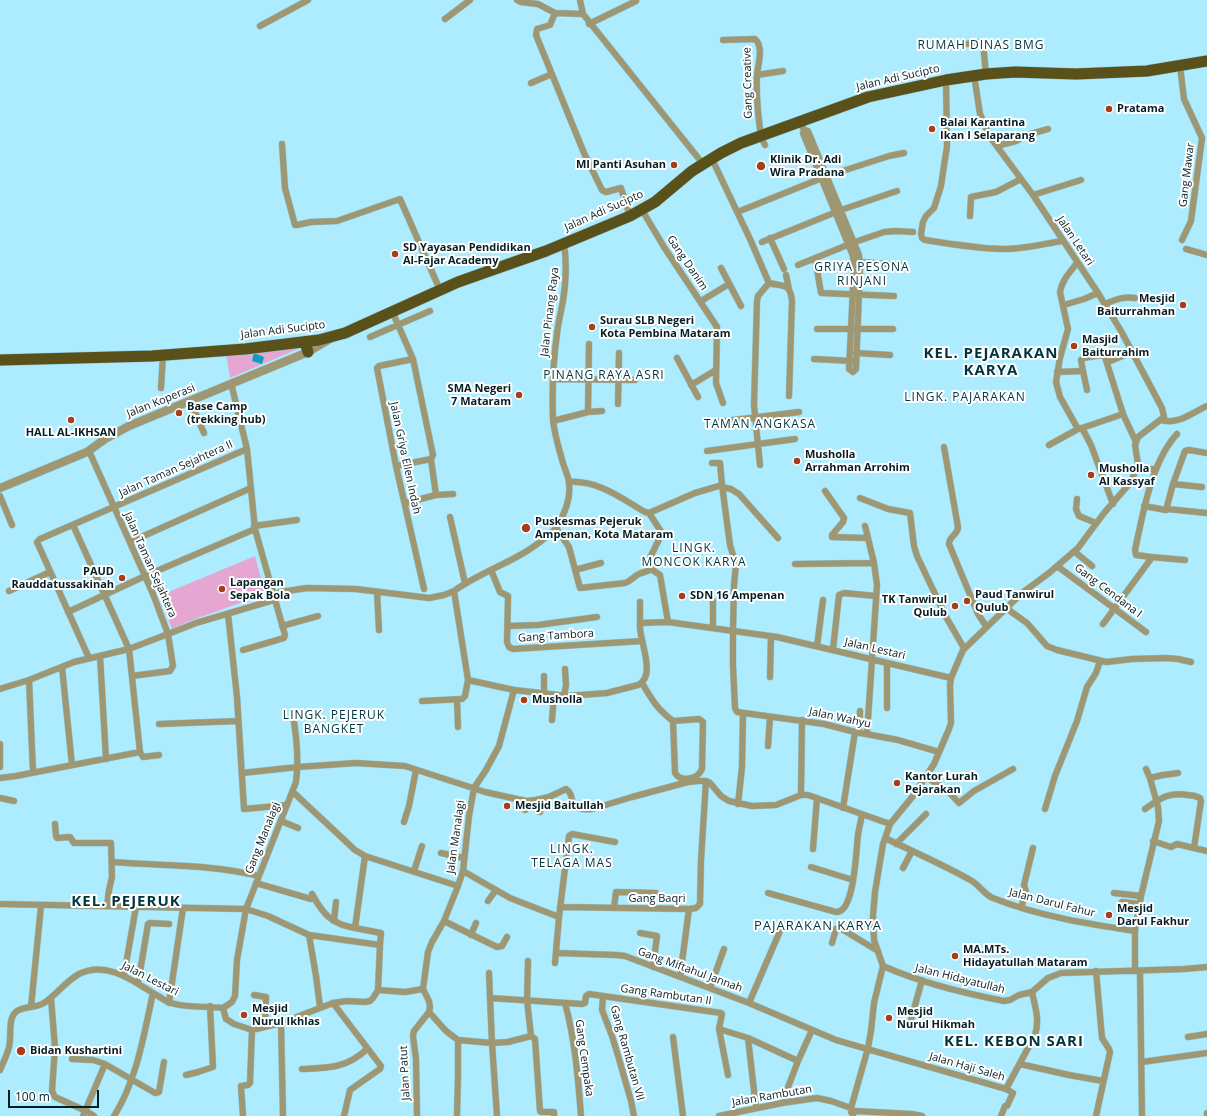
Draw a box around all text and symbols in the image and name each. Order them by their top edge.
district label: RUMAH DINAS BMG [917,39,1045,53]
street label: Gang Creative [741,47,755,119]
street label: Jalan Adi Sucipto [855,62,941,94]
place label: Pratama [1117,102,1164,116]
marker: Pratama [1104,104,1114,114]
place label: Balai Karantina Ikan I Selaparang [940,116,1035,142]
marker: Balai Karantina Ikan I Selaparang [927,124,937,134]
street label: Gang Mawar [1176,142,1198,208]
place label: Klinik Dr. Adi Wira Pradana [770,153,845,179]
place label: MI Panti Asuhan [576,158,666,172]
marker: MI Panti Asuhan [669,160,679,170]
marker: Klinik Dr. Adi Wira Pradana [755,160,767,172]
street label: Jalan Adi Sucipto [563,188,645,234]
street label: Jalan Letari [1054,214,1096,268]
street label: Gang Danim [664,233,710,293]
place label: SD Yayasan Pendidikan Al-Fajar Academy [403,241,531,267]
marker: SD Yayasan Pendidikan Al-Fajar Academy [390,249,400,259]
district label: GRIYA PESONA RINJANI [814,261,910,289]
street label: Jalan Pinang Raya [538,267,562,357]
place label: Mesjid Baiturrahman [1097,292,1175,318]
marker: Mesjid Baiturrahman [1178,300,1188,310]
place label: Surau SLB Negeri Kota Pembina Mataram [600,314,731,340]
street label: Jalan Adi Sucipto [240,318,326,342]
marker: Surau SLB Negeri Kota Pembina Mataram [587,322,597,332]
place label: Masjid Baiturrahim [1082,333,1149,359]
marker: Masjid Baiturrahim [1069,341,1079,351]
district label: KEL. PEJARAKAN KARYA [924,345,1058,380]
district label: PINANG RAYA ASRI [543,369,665,383]
street label: Jalan Koperasi [125,381,197,421]
place label: SMA Negeri 7 Mataram [448,382,511,408]
marker: SMA Negeri 7 Mataram [514,390,524,400]
district label: LINGK. PAJARAKAN [904,391,1026,405]
place label: Base Camp (trekking hub) [187,400,265,426]
street label: Jalan Griya Ellen Indah [387,401,423,515]
marker: Base Camp (trekking hub) [174,408,184,418]
marker: HALL AL-IKHSAN [66,415,76,425]
district label: TAMAN ANGKASA [704,418,816,432]
place label: HALL AL-IKHSAN [26,426,116,440]
street label: Jalan Taman Sejahtera II [117,438,235,500]
place label: Musholla Arrahman Arrohim [805,448,910,474]
marker: Musholla Arrahman Arrohim [792,456,802,466]
place label: Musholla Al Kassyaf [1099,462,1155,488]
marker: Musholla Al Kassyaf [1086,470,1096,480]
street label: Jalan Taman Sejahtera [121,510,179,620]
place label: Puskesmas Pejeruk Ampenan, Kota Mataram [535,515,673,541]
marker: Puskesmas Pejeruk Ampenan, Kota Mataram [520,522,532,534]
district label: LINGK. MONCOK KARYA [641,542,747,570]
street label: Gang Cendana I [1072,561,1144,621]
place label: PAUD Rauddatussakinah [11,565,114,591]
marker: PAUD Rauddatussakinah [117,573,127,583]
place label: Lapangan Sepak Bola [230,576,290,602]
marker: Lapangan Sepak Bola [217,584,227,594]
place label: Paud Tanwirul Qulub [975,588,1054,614]
place label: SDN 16 Ampenan [690,589,784,603]
marker: SDN 16 Ampenan [677,591,687,601]
place label: TK Tanwirul Qulub [882,593,947,619]
marker: Paud Tanwirul Qulub [962,596,972,606]
marker: TK Tanwirul Qulub [950,601,960,611]
street label: Gang Tambora [518,627,594,645]
street label: Jalan Lestari [843,636,907,662]
place label: Musholla [532,693,582,707]
marker: Musholla [519,695,529,705]
street label: Jalan Wahyu [808,705,872,731]
district label: LINGK. PEJERUK BANGKET [283,709,385,737]
place label: Kantor Lurah Pejarakan [905,770,978,796]
marker: Kantor Lurah Pejarakan [892,778,902,788]
street label: Jalan Manalagi [444,799,468,875]
place label: Mesjid Baitullah [515,799,604,813]
street label: Gang Manalagi [243,800,283,876]
marker: Mesjid Baitullah [502,801,512,811]
district label: LINGK. TELAGA MAS [531,843,613,871]
street label: Jalan Darul Fahur [1008,886,1096,920]
street label: Gang Baqri [629,892,685,906]
district label: KEL. PEJERUK [71,893,181,911]
place label: Mesjid Darul Fakhur [1117,902,1189,928]
marker: Mesjid Darul Fakhur [1104,910,1114,920]
district label: PAJARAKAN KARYA [754,918,882,934]
place label: MA.MTs. Hidayatullah Mataram [963,943,1088,969]
street label: Gang Miftahul Jannah [636,945,744,995]
marker: MA.MTs. Hidayatullah Mataram [950,951,960,961]
street label: Jalan Lestari [119,959,181,999]
street label: Jalan Hidayatullah [914,961,1006,997]
street label: Gang Rambutan II [620,982,712,1008]
place label: Mesjid Nurul Ikhlas [252,1002,320,1028]
street label: Gang Rambutan VII [607,1004,647,1102]
place label: Mesjid Nurul Hikmah [897,1005,975,1031]
marker: Mesjid Nurul Ikhlas [239,1010,249,1020]
marker: Mesjid Nurul Hikmah [884,1013,894,1023]
street label: Gang Cempaka [572,1019,596,1097]
district label: KEL. KEBON SARI [944,1033,1084,1051]
place label: Bidan Kushartini [30,1044,122,1058]
marker: Bidan Kushartini [15,1045,27,1057]
street label: Jalan Patut [397,1045,413,1101]
street label: Jalan Haji Saleh [928,1050,1006,1084]
scale bar [10,1082,101,1108]
street label: Jalan Rambutan [731,1082,813,1110]
text: 100 m [15,1088,50,1105]

